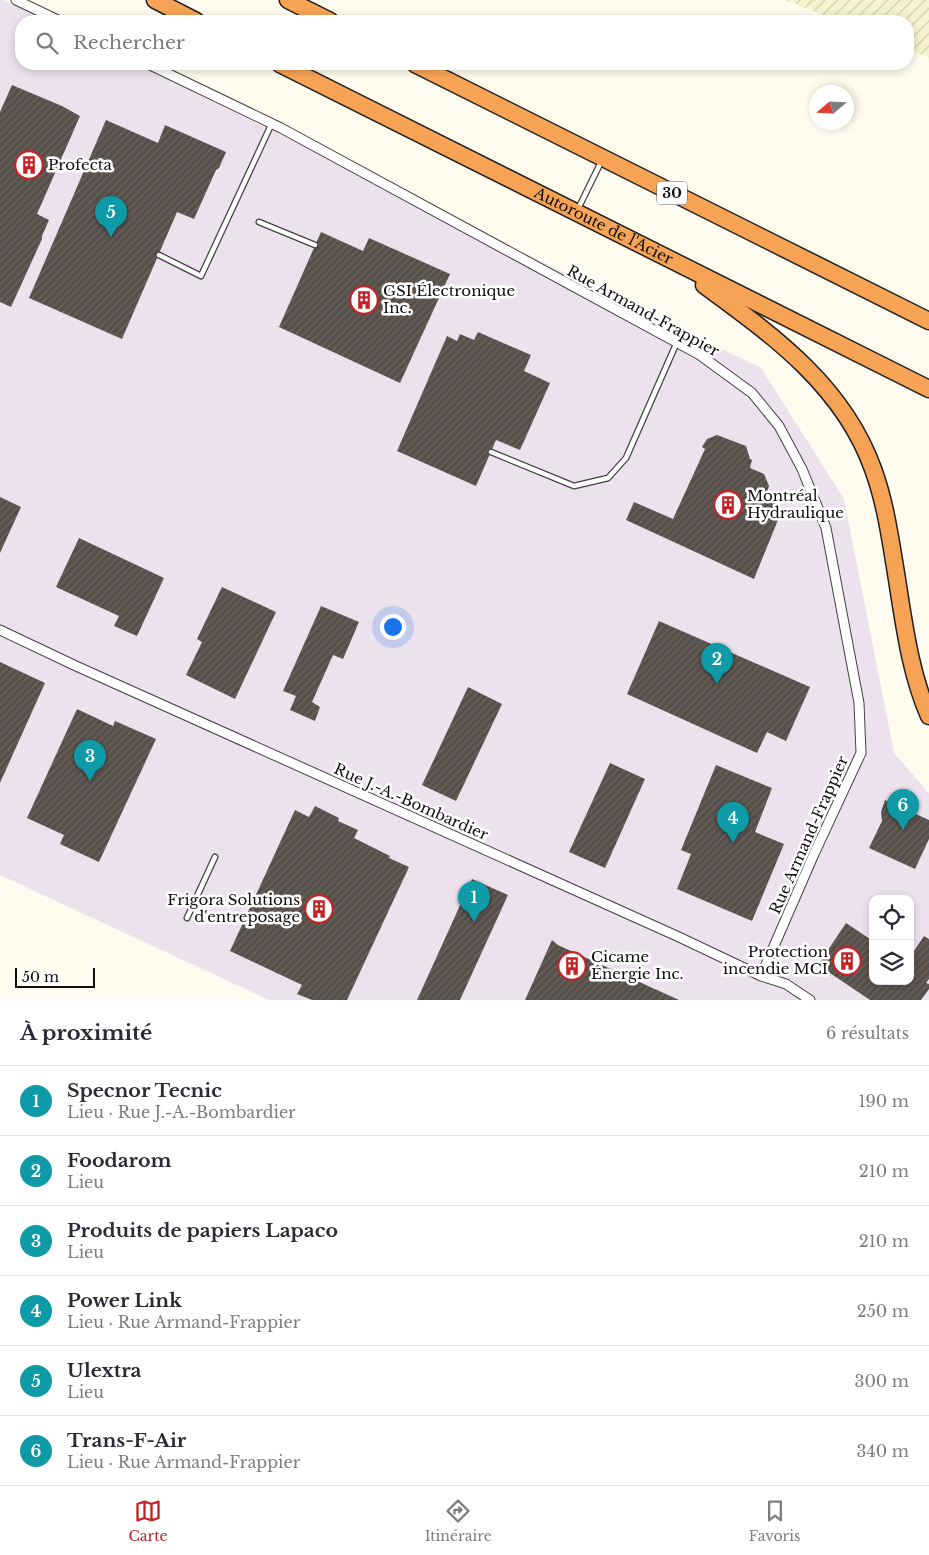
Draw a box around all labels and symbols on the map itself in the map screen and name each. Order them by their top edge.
north arrow [809,85,854,130]
building icon: Profecta [14,150,44,180]
place label: Profecta [48,155,112,174]
street label: Autoroute de l'Acier [530,182,677,269]
road number: 30 [657,182,687,204]
pin: 5 [95,196,127,237]
street label: Rue Armand-Frappier [564,261,723,361]
place label: GSI Électronique Inc. [383,281,515,317]
building icon: GSI Électronique Inc. [349,285,379,315]
place label: Montréal Hydraulique [747,486,844,522]
building icon: Montréal Hydraulique [713,490,743,520]
your location [380,614,406,640]
pin: 2 [701,643,733,684]
pin: 3 [74,740,106,781]
street label: Rue Armand-Frappier [765,752,852,917]
street label: Rue J.-A.-Bombardier [331,759,492,845]
pin: 6 [887,789,919,830]
pin: 4 [717,802,749,843]
pin: 1 [458,881,490,922]
place label: Frigora Solutions d'entreposage [167,890,300,926]
building icon: Frigora Solutions d'entreposage [304,894,334,924]
place label: Protection incendie MCI [723,942,828,978]
building icon: Protection incendie MCI [832,946,862,976]
place label: Cicame Énergie Inc. [591,947,684,983]
building icon: Cicame Énergie Inc. [557,951,587,981]
scale bar [15,965,95,988]

